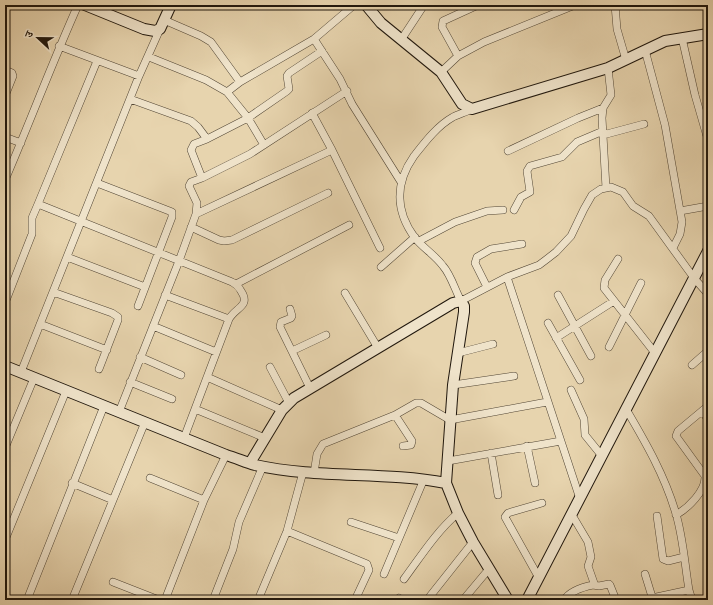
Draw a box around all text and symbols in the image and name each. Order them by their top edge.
north arrow [18,18,58,58]
text: उ [22,28,37,40]

